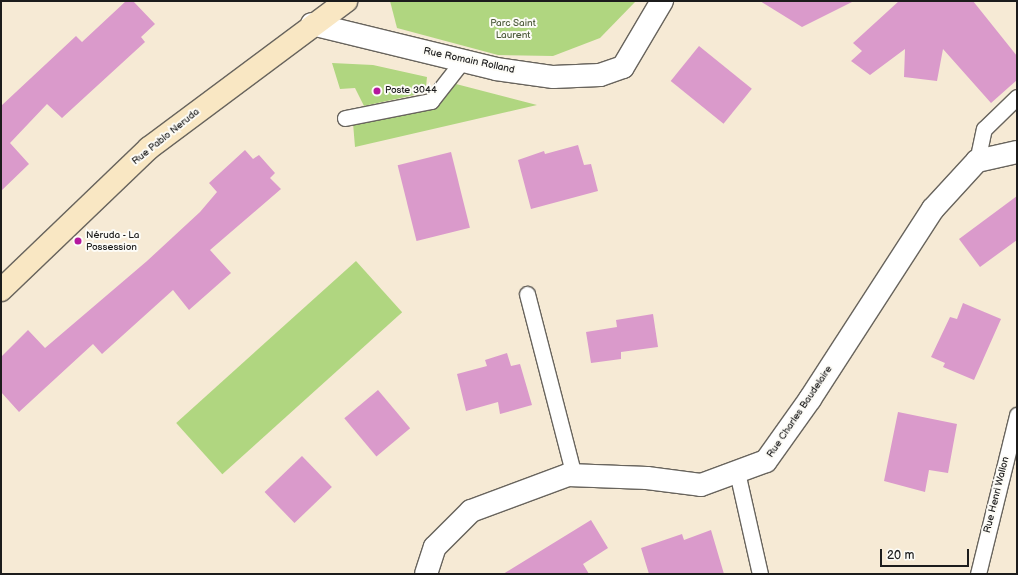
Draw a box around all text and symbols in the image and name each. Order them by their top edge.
park label: Parc Saint Laurent [490,17,536,40]
street label: Rue Romain Rolland [422,45,516,77]
place label: Poste 3044 [385,85,437,97]
marker: Poste 3044 [372,86,382,96]
street label: Rue Pablo Neruda [130,106,202,168]
place label: Néruda - La Possession [86,229,140,252]
marker: Néruda - La Possession [73,236,83,246]
street label: Rue Charles Baudelaire [765,364,835,460]
street label: Rue Henri Wallon [982,455,1012,535]
scale bar [882,541,971,567]
text: 20 m [887,548,914,563]

